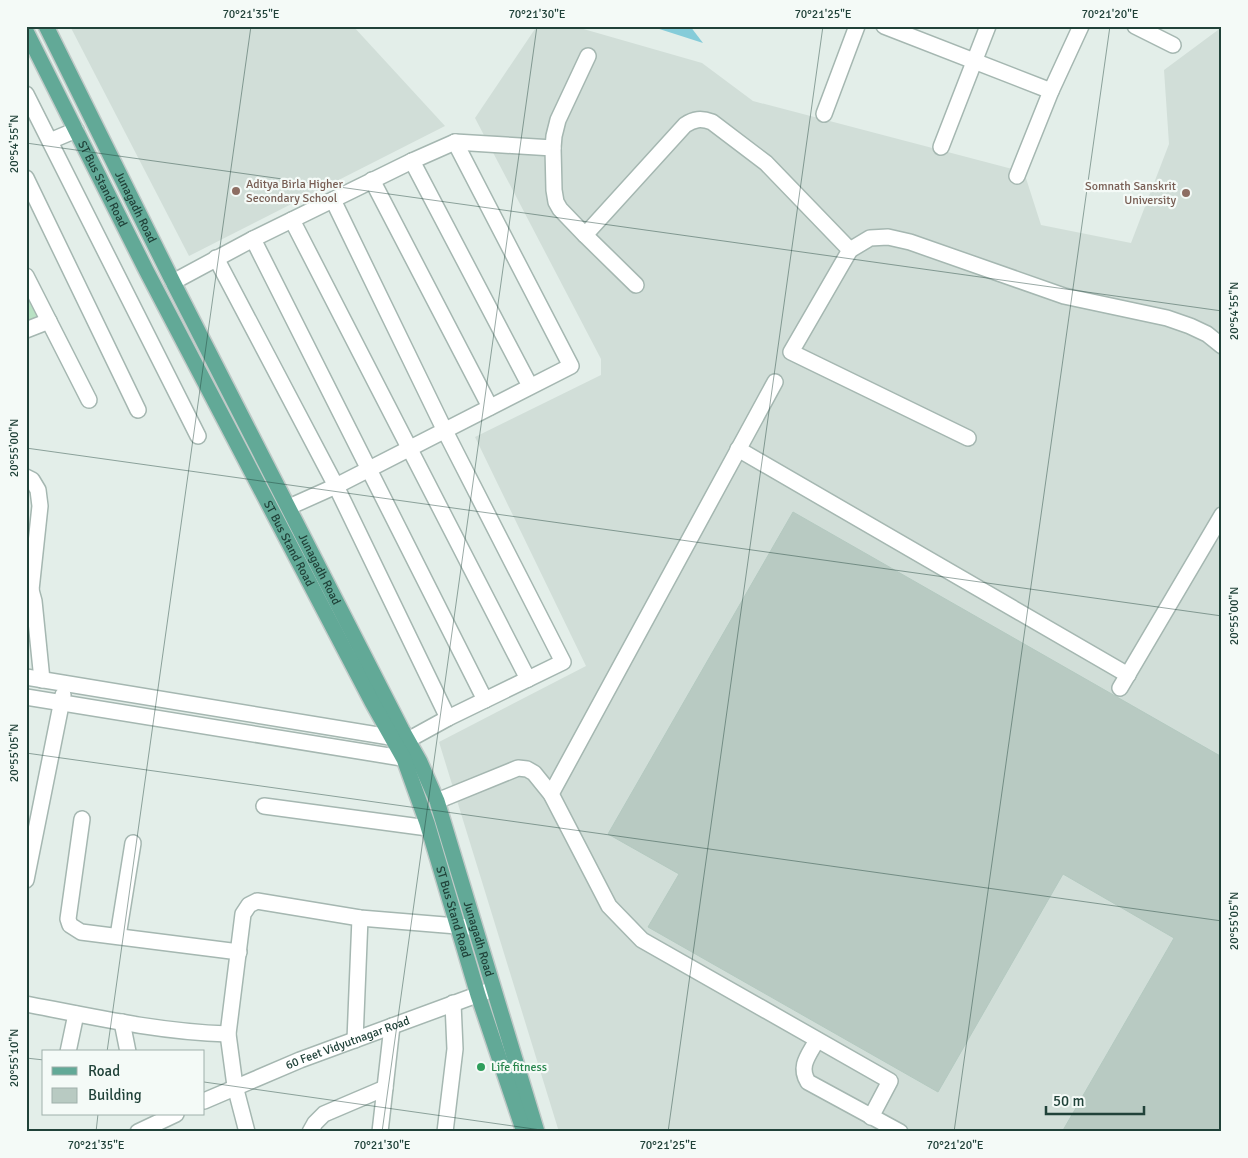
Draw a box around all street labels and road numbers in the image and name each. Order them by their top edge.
street label: ST Bus Stand Road [75,138,131,230]
street label: Junagadh Road [112,169,160,245]
street label: ST Bus Stand Road [260,498,318,589]
street label: Junagadh Road [295,531,344,607]
street label: ST Bus Stand Road [433,864,474,959]
street label: Junagadh Road [460,899,497,978]
street label: 60 Feet Vidyutnagar Road [283,1013,412,1073]

